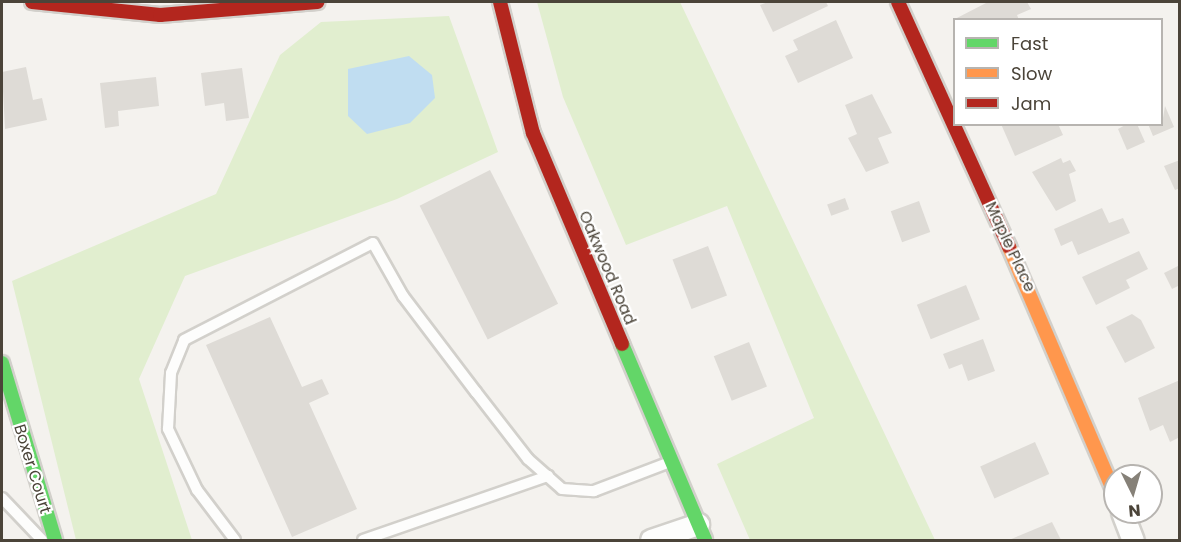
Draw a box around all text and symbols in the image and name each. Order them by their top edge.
legend [953,18,1163,126]
text: Fast [1011,31,1048,56]
text: Slow [1011,61,1052,86]
text: Jam [1011,91,1051,116]
street label: Maple Place [981,199,1039,295]
street label: Oakwood Road [574,208,640,328]
street label: Boxer Court [9,422,55,516]
north arrow [1103,464,1163,524]
text: N [1127,498,1141,522]

